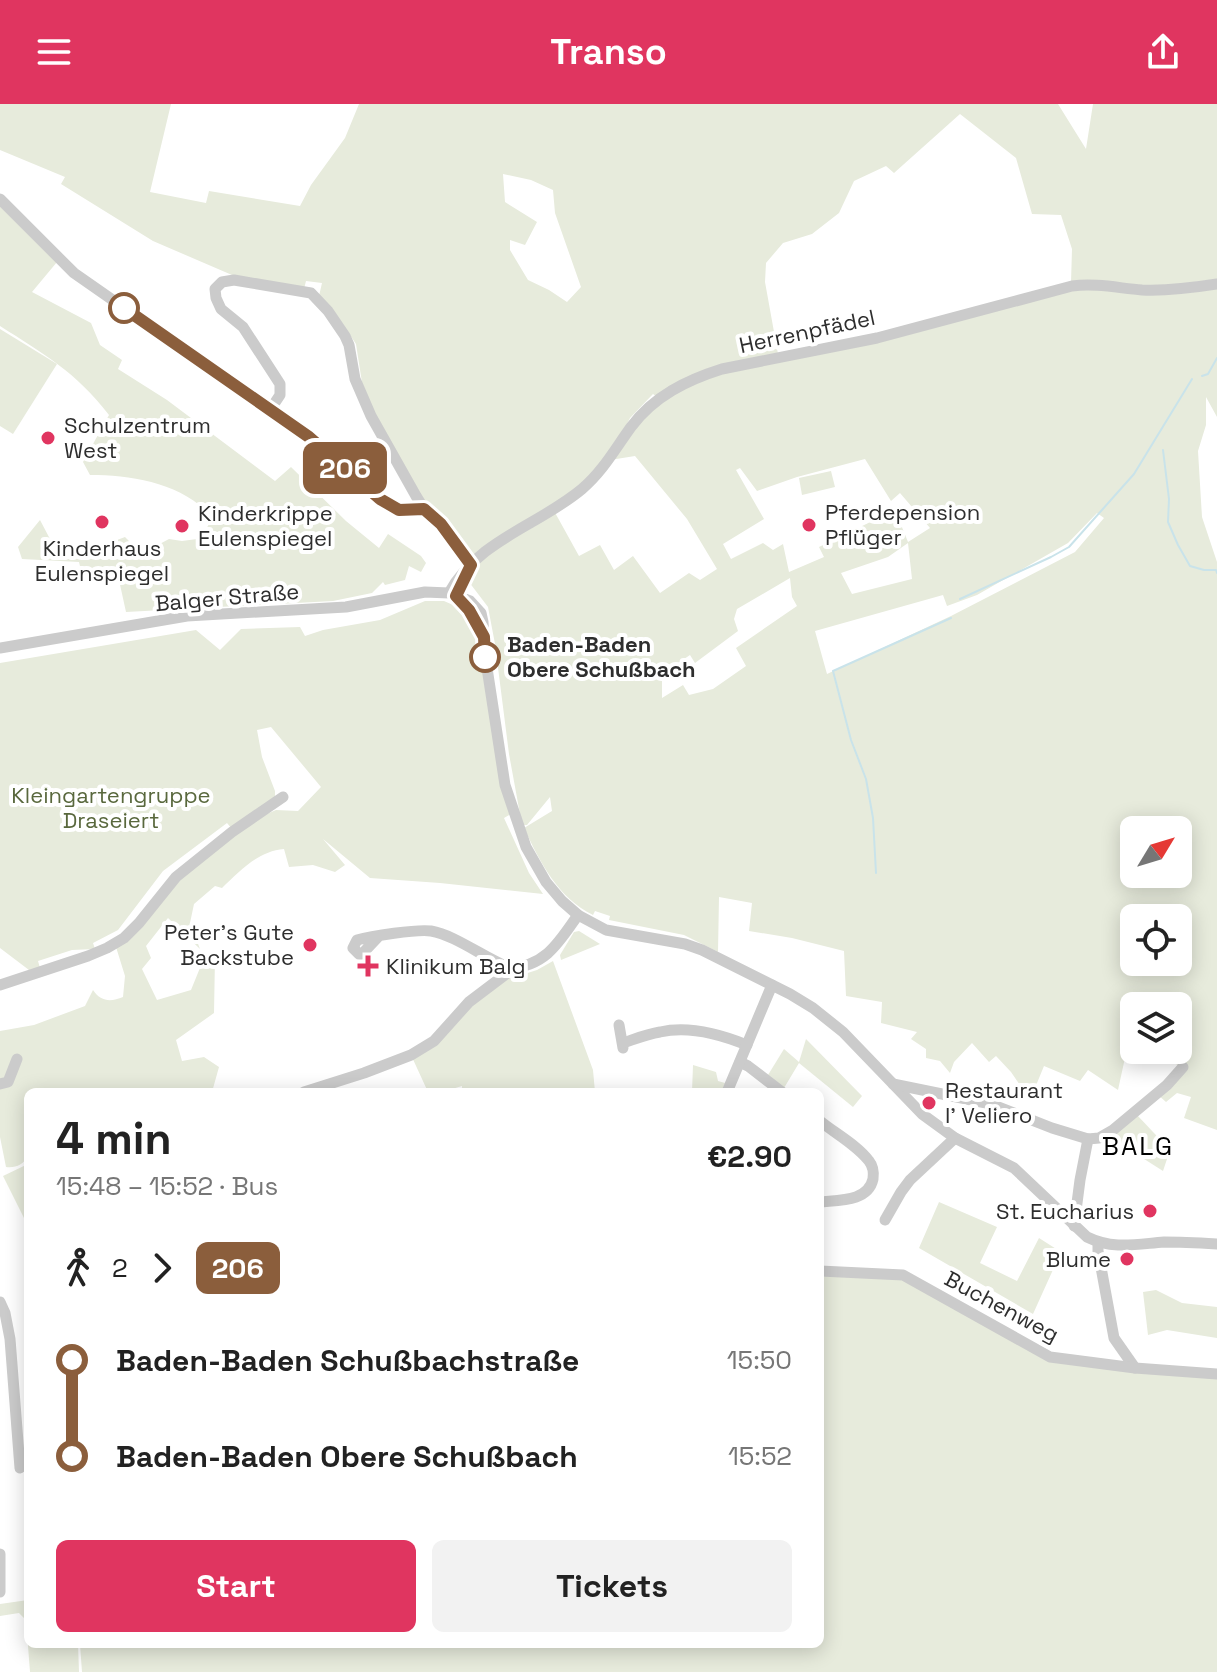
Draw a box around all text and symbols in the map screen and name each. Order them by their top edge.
text: Transo [550,29,667,75]
icon: menu [32,30,76,74]
icon: share [1141,30,1185,74]
unlabelled marker [109,293,139,323]
street label: Herrenpfädel [736,303,878,359]
place label: Schulzentrum West [64,411,211,464]
marker: Schulzentrum West [39,429,57,447]
line badge: 206 [299,442,391,494]
text: 206 [319,450,371,486]
place label: Pferdepension Pflüger [825,498,980,551]
place label: Kinderkrippe Eulenspiegel [198,499,333,552]
marker: Kinderhaus Eulenspiegel [93,513,111,531]
marker: Pferdepension Pflüger [800,516,818,534]
marker: Kinderkrippe Eulenspiegel [173,517,191,535]
place label: Kinderhaus Eulenspiegel [35,534,169,587]
street label: Balger Straße [154,577,300,617]
place label: Baden-Baden Obere Schußbach [507,630,696,683]
marker: Baden-Baden Obere Schußbach [470,642,500,672]
park label: Kleingartengruppe Draseiert [11,781,211,834]
north arrow [1120,816,1192,888]
map controls [1120,816,1192,1064]
button: locate [1120,904,1192,976]
place label: Peter's Gute Backstube [164,918,294,971]
marker: Peter's Gute Backstube [301,936,319,954]
place label: Klinikum Balg [386,952,526,980]
marker: Klinikum Balg [357,955,379,977]
button: layers [1120,992,1192,1064]
place label: Restaurant I' Veliero [945,1076,1063,1129]
marker: Restaurant I' Veliero [920,1094,938,1112]
text: 4 min [56,1111,172,1167]
district label: BALG [1102,1129,1174,1163]
text: €2.90 [707,1137,792,1176]
text: 15:48 – 15:52 · Bus [56,1169,278,1203]
place label: St. Eucharius [996,1197,1134,1225]
marker: St. Eucharius [1141,1202,1159,1220]
place label: Blume [1046,1245,1111,1273]
icon: walk [56,1246,100,1290]
icon: forward [140,1246,184,1290]
text: 206 [212,1250,264,1286]
marker: Blume [1118,1250,1136,1268]
text: 2 [112,1251,128,1285]
street label: Buchenweg [940,1264,1064,1348]
text: Baden-Baden Schußbachstraße [116,1341,579,1380]
text: 15:50 [727,1343,792,1377]
text: Baden-Baden Obere Schußbach [116,1437,578,1476]
text: 15:52 [728,1439,792,1473]
button: Start [56,1540,416,1632]
button: Tickets [432,1540,792,1632]

